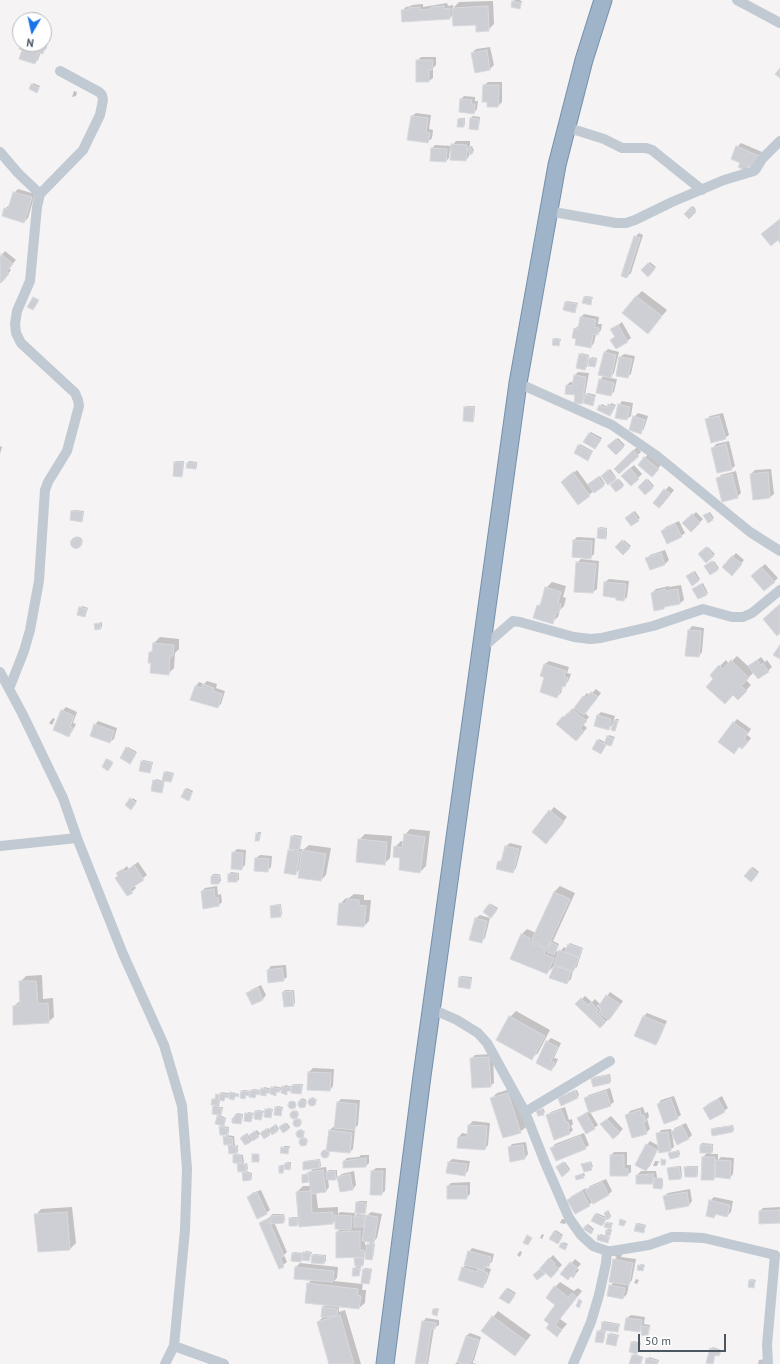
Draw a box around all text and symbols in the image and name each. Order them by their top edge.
north arrow [12,12,52,52]
text: N [26,35,35,50]
scale bar [640,1326,728,1352]
text: 50 m [645,1333,671,1348]

